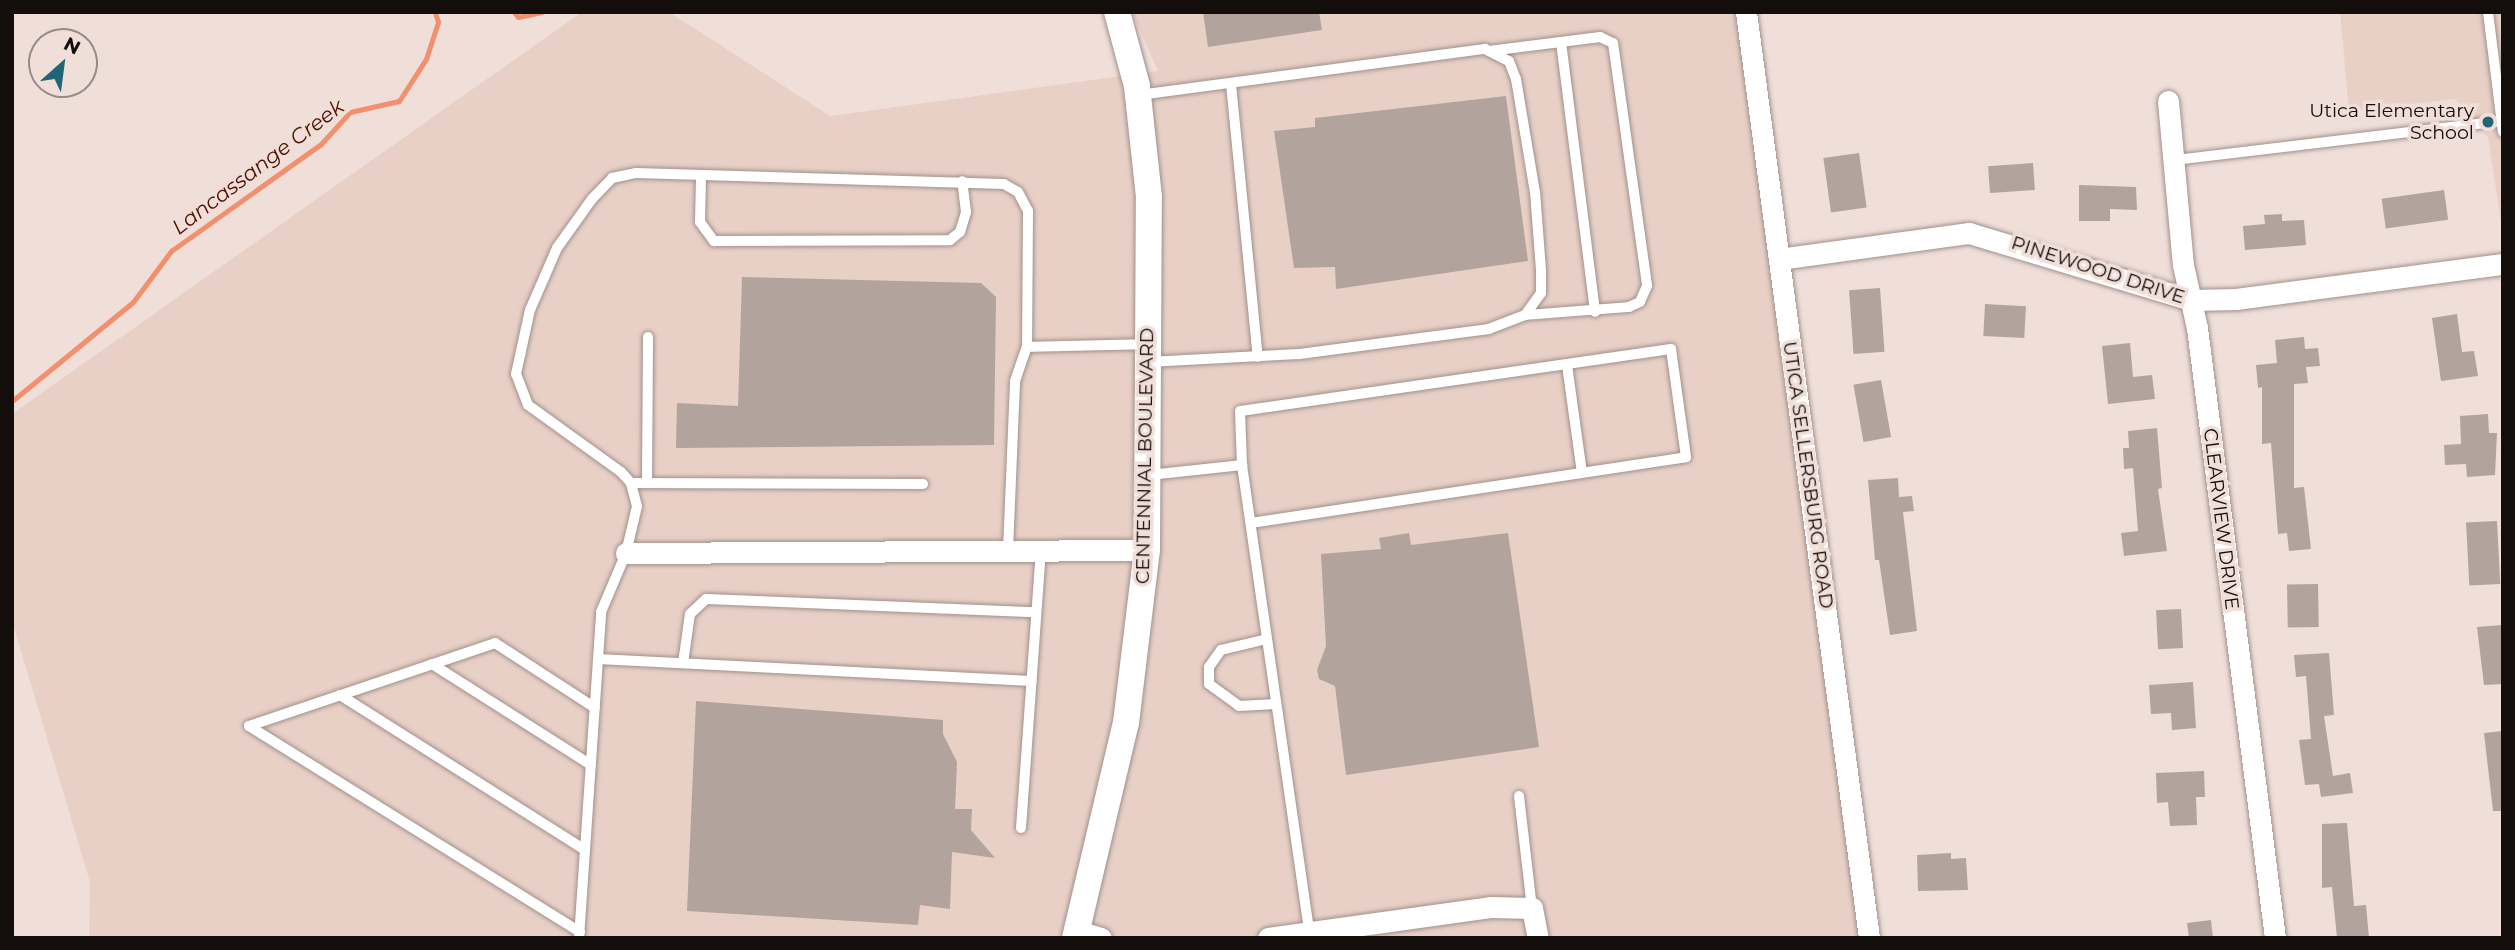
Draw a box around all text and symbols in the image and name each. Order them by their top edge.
north arrow [28,28,98,98]
text: N [60,32,84,60]
water label: Lancassange Creek [167,94,349,240]
place label: Utica Elementary School [2309,100,2474,144]
marker: Utica Elementary School [2480,114,2496,130]
street label: PINEWOOD DRIVE [2008,231,2188,309]
street label: CENTENNIAL BOULEVARD [1131,328,1159,584]
street label: UTICA SELLERSBURG ROAD [1778,340,1838,610]
street label: CLEARVIEW DRIVE [2199,427,2243,611]

